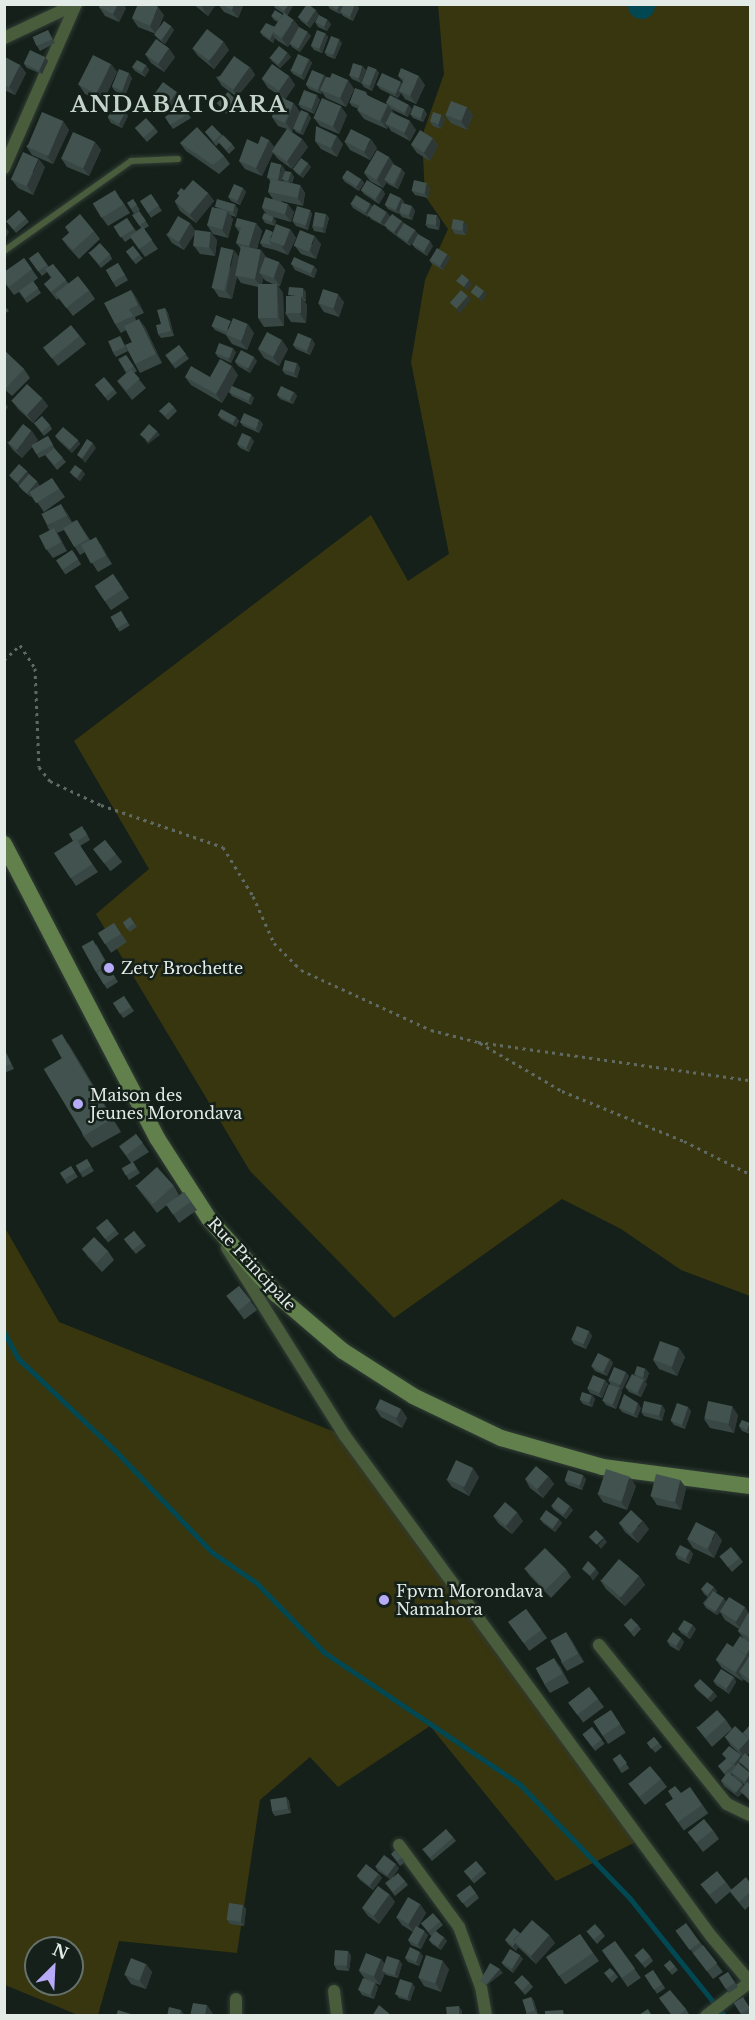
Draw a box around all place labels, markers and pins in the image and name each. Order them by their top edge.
place label: Zety Brochette [121,958,244,978]
marker: Zety Brochette [102,961,116,975]
place label: Maison des Jeunes Morondava [90,1085,242,1123]
marker: Maison des Jeunes Morondava [71,1097,85,1111]
place label: Fpvm Morondava Namahora [396,1581,543,1619]
marker: Fpvm Morondava Namahora [377,1593,391,1607]

